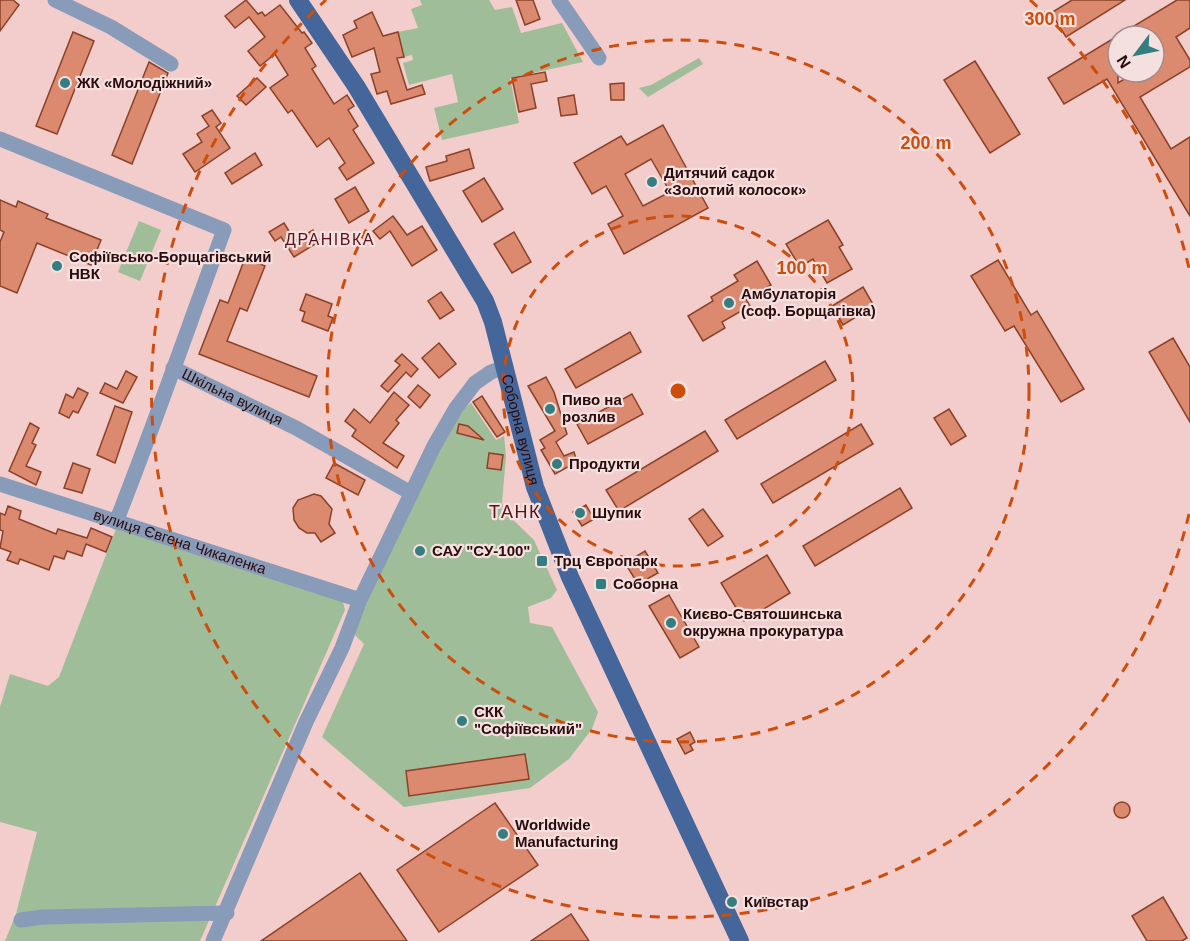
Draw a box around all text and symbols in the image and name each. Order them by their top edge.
text: 300 m [1024,9,1076,29]
north arrow [1106,24,1166,84]
text: N [1113,52,1134,71]
place label: ЖК «Молодіжний» [76,74,212,91]
marker: ЖК «Молодіжний» [58,76,72,90]
text: 200 m [900,133,952,153]
place label: Дитячий садок «Золотий колосок» [664,164,806,198]
marker: Дитячий садок «Золотий колосок» [645,175,659,189]
district label: ДРАНІВКА [285,231,375,248]
place label: Софіївсько-Борщагівський НВК [69,248,271,282]
text: 100 m [776,258,828,278]
marker: Софіївсько-Борщагівський НВК [50,259,64,273]
place label: Амбулаторія (соф. Борщагівка) [741,285,876,319]
marker: Амбулаторія (соф. Борщагівка) [722,296,736,310]
street label: Шкільна вулиця [179,365,286,428]
street label: Соборна вулиця [499,372,543,487]
centre of rings [668,381,688,401]
place label: Пиво на розлив [562,391,622,425]
marker: Пиво на розлив [543,402,557,416]
place label: Продукти [569,455,640,472]
marker: Продукти [550,457,564,471]
district label: ТАНК [489,502,541,522]
place label: Шупик [592,504,642,521]
street label: вулиця Євгена Чикаленка [92,506,269,577]
marker: Шупик [573,506,587,520]
place label: САУ "СУ-100" [432,542,530,559]
marker: САУ "СУ-100" [413,544,427,558]
place label: Трц Європарк [554,552,658,569]
marker: Трц Європарк [535,554,549,568]
place label: Соборна [613,575,679,592]
marker: Соборна [594,577,608,591]
place label: Києво-Святошинська окружна прокуратура [683,605,844,639]
marker: Києво-Святошинська окружна прокуратура [664,616,678,630]
place label: СКК "Софіївський" [474,703,582,737]
marker: СКК "Софіївський" [455,714,469,728]
place label: Worldwide Manufacturing [515,816,618,850]
marker: Worldwide Manufacturing [496,827,510,841]
place label: Київстар [744,893,809,910]
marker: Київстар [725,895,739,909]

